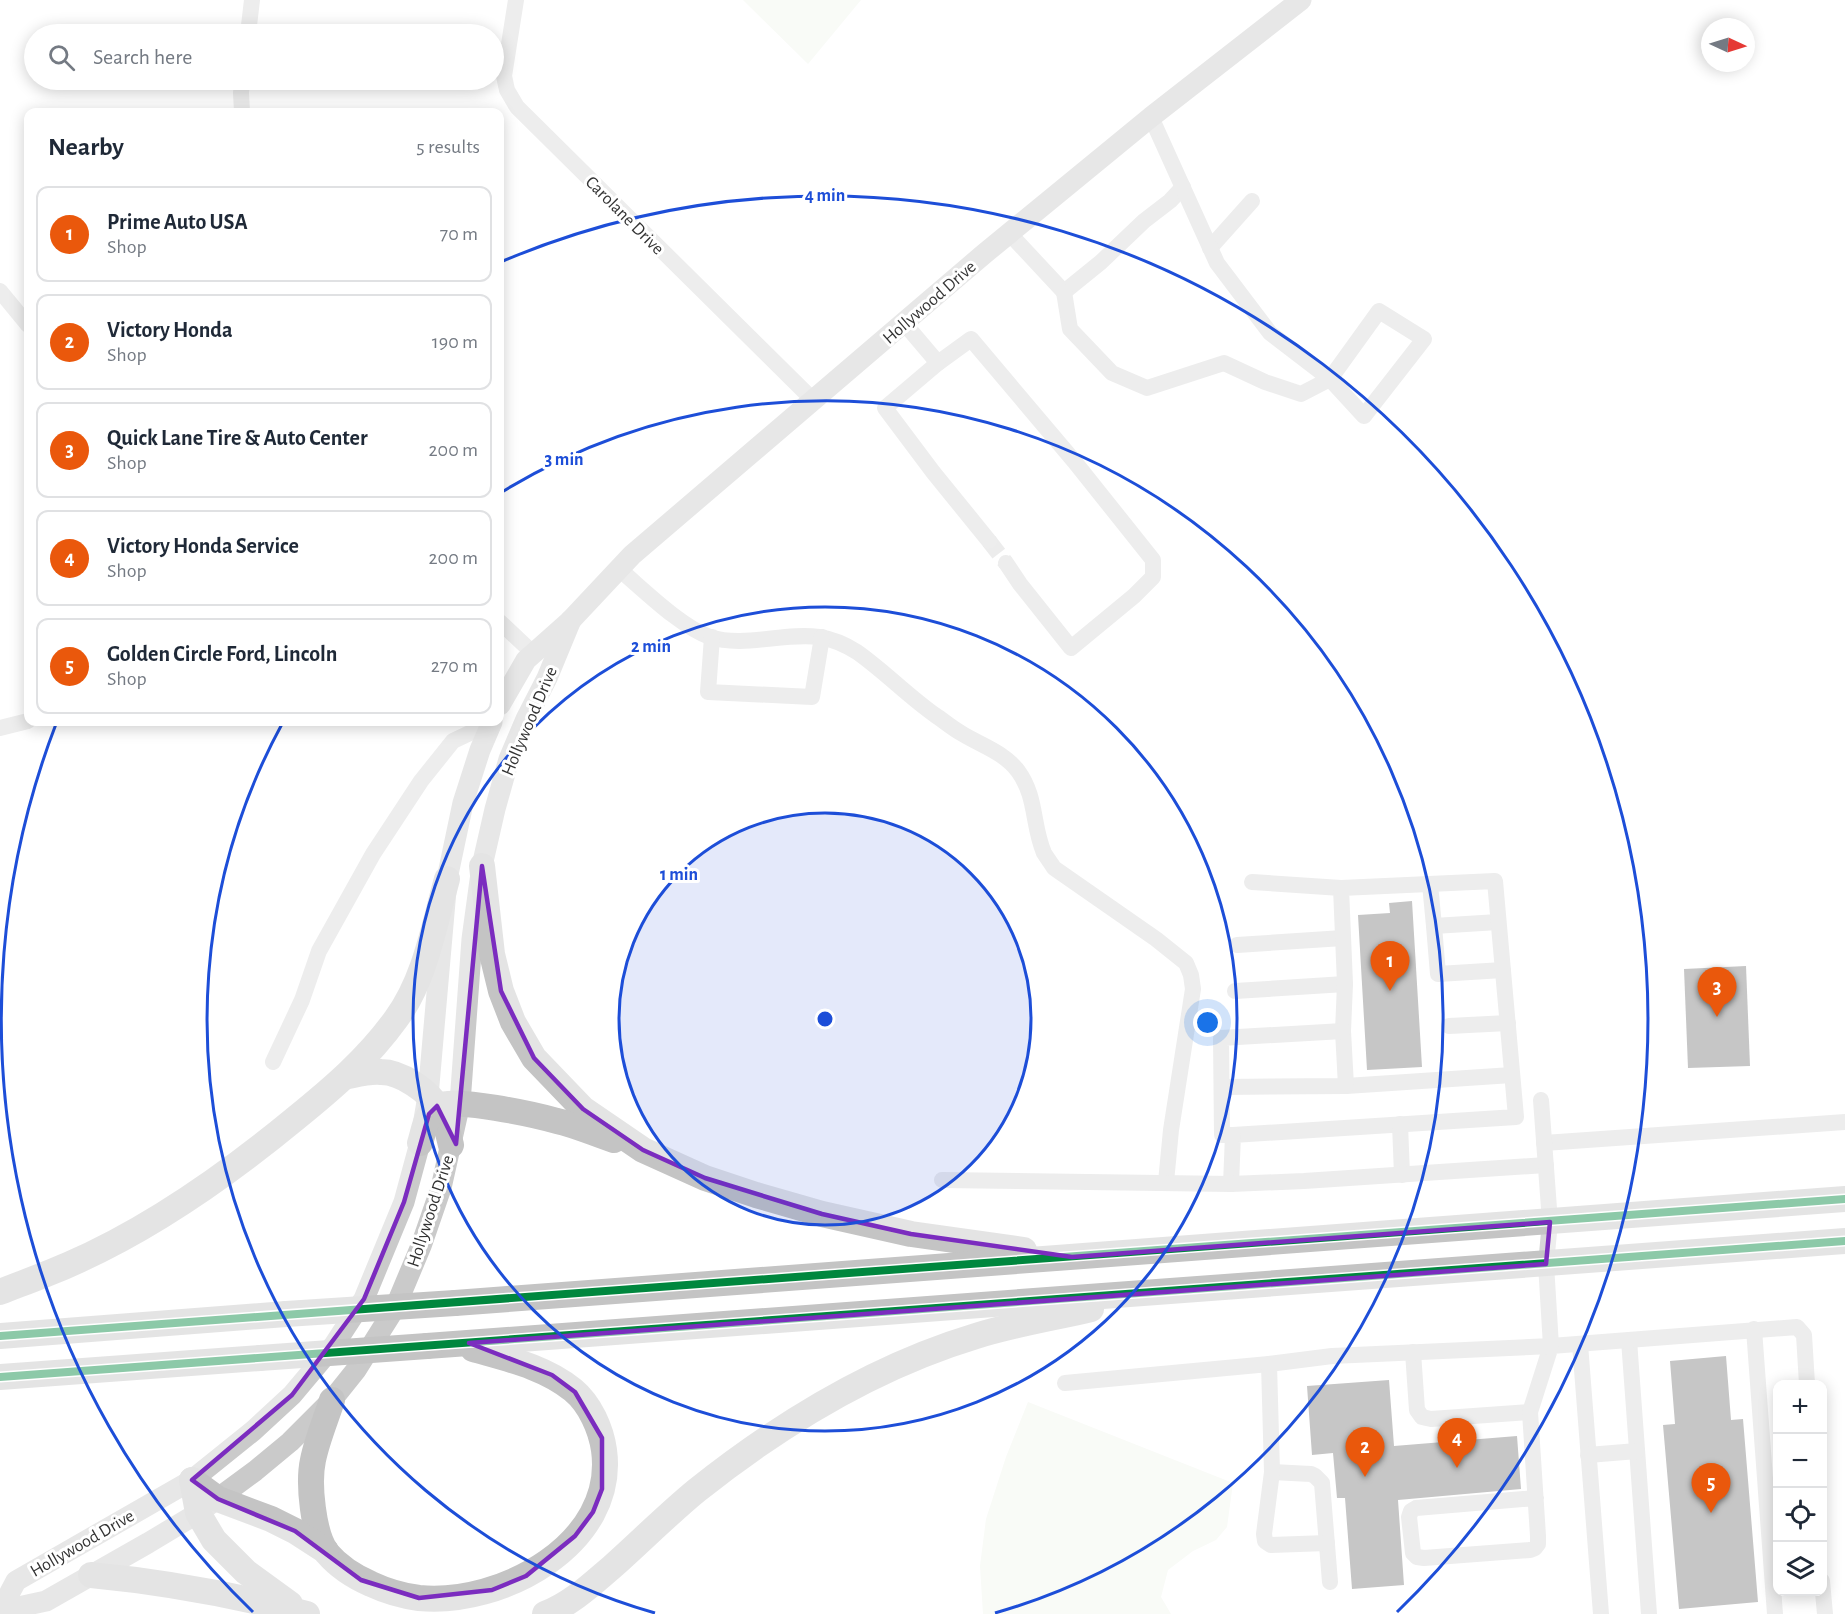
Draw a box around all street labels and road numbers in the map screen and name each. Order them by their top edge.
street label: Carolane Drive [582,173,667,258]
street label: Hollywood Drive [880,258,980,348]
street label: Hollywood Drive [499,664,561,779]
street label: Hollywood Drive [404,1153,458,1270]
street label: Hollywood Drive [27,1507,138,1581]

